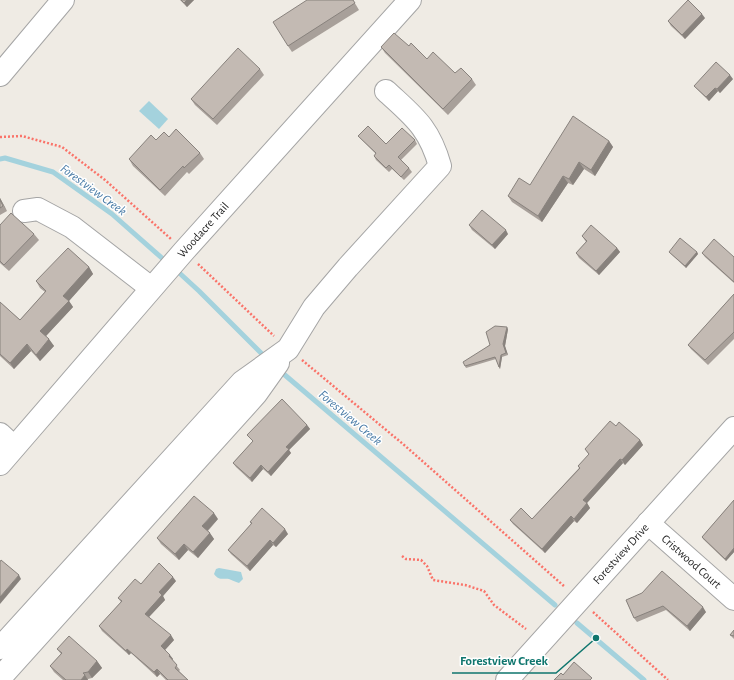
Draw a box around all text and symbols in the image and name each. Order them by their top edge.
water label: Forestview Creek [58,162,128,218]
street label: Woodacre Trail [175,200,231,260]
water label: Forestview Creek [316,388,384,448]
street label: Forestview Drive [591,521,651,586]
street label: Cristwood Court [660,532,724,591]
callout: Forestview Creek [452,648,556,673]
text: Forestview Creek [460,655,549,668]

